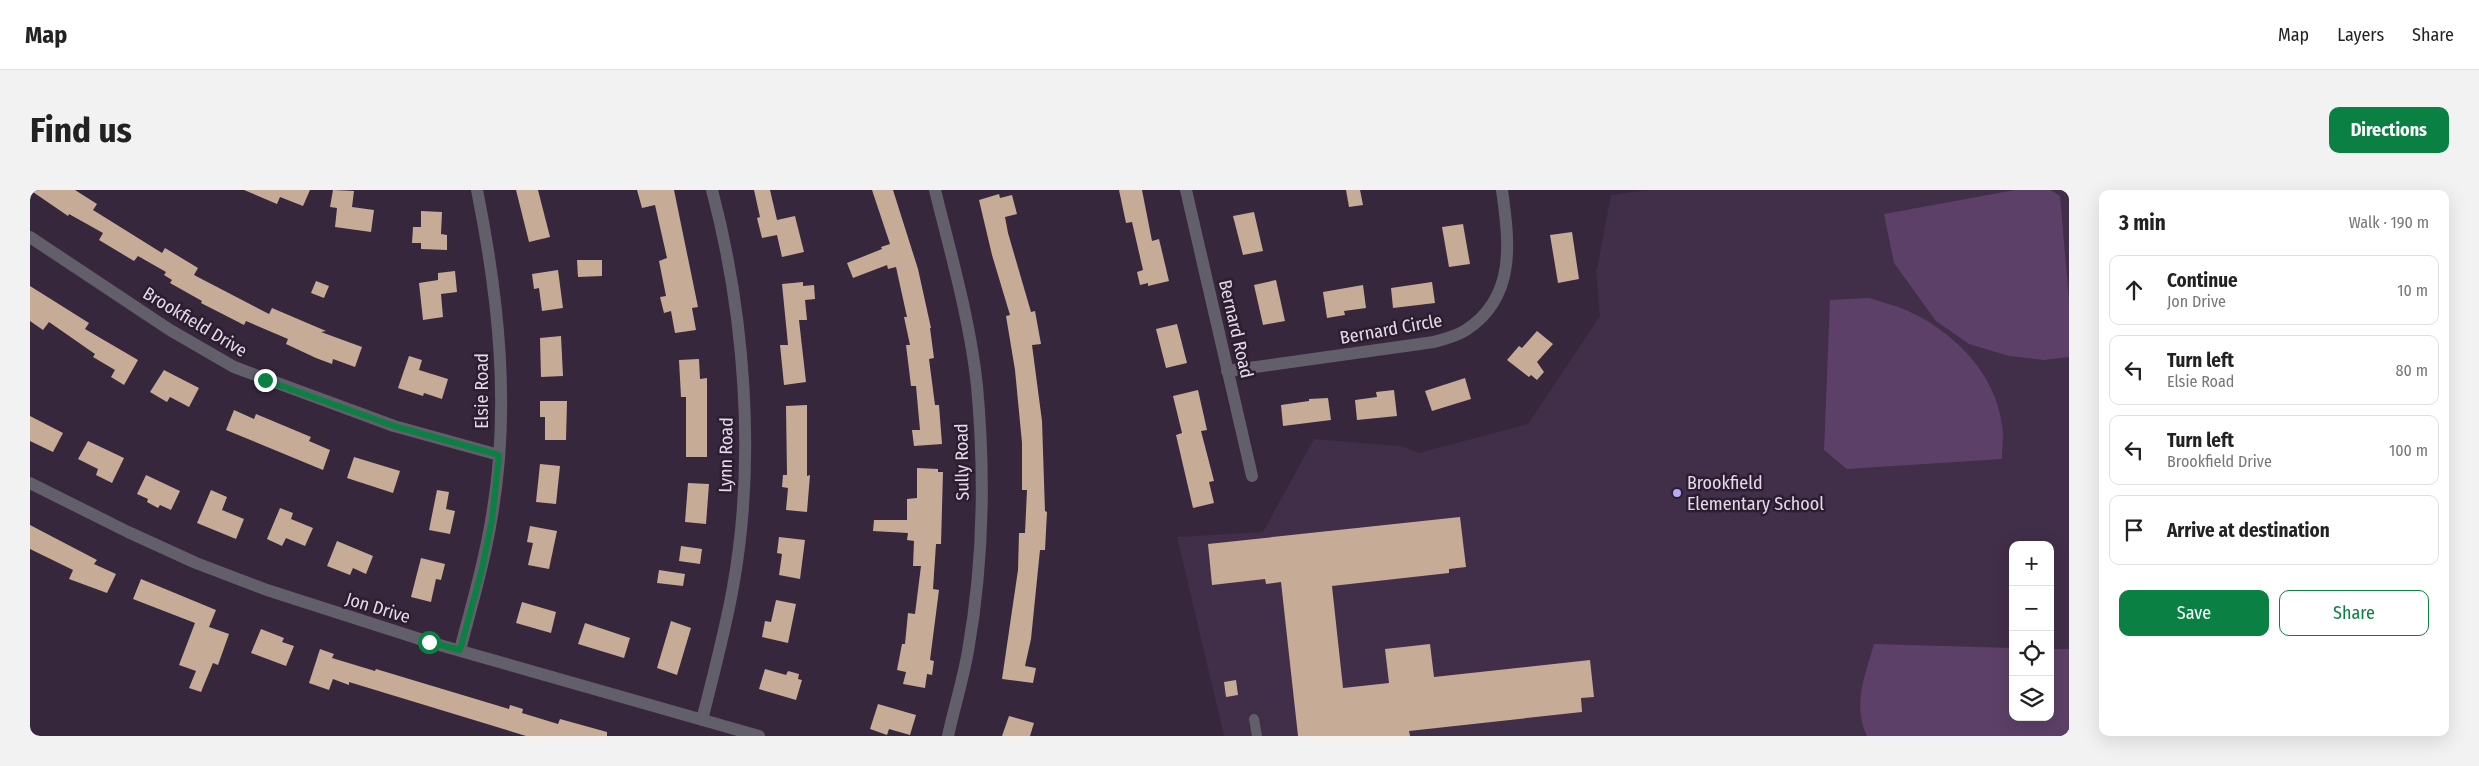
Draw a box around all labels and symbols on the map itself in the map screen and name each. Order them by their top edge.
street label: Bernard Road [1214,278,1258,380]
street label: Brookfield Drive [139,282,251,362]
street label: Bernard Circle [1338,309,1444,349]
street label: Elsie Road [471,353,493,429]
route end [254,369,277,392]
street label: Lynn Road [714,417,738,493]
street label: Sully Road [950,423,974,501]
place label: Brookfield Elementary School [1687,472,1824,515]
marker: Brookfield Elementary School [1671,487,1683,499]
street label: Jon Drive [343,588,413,628]
route start [418,631,441,654]

